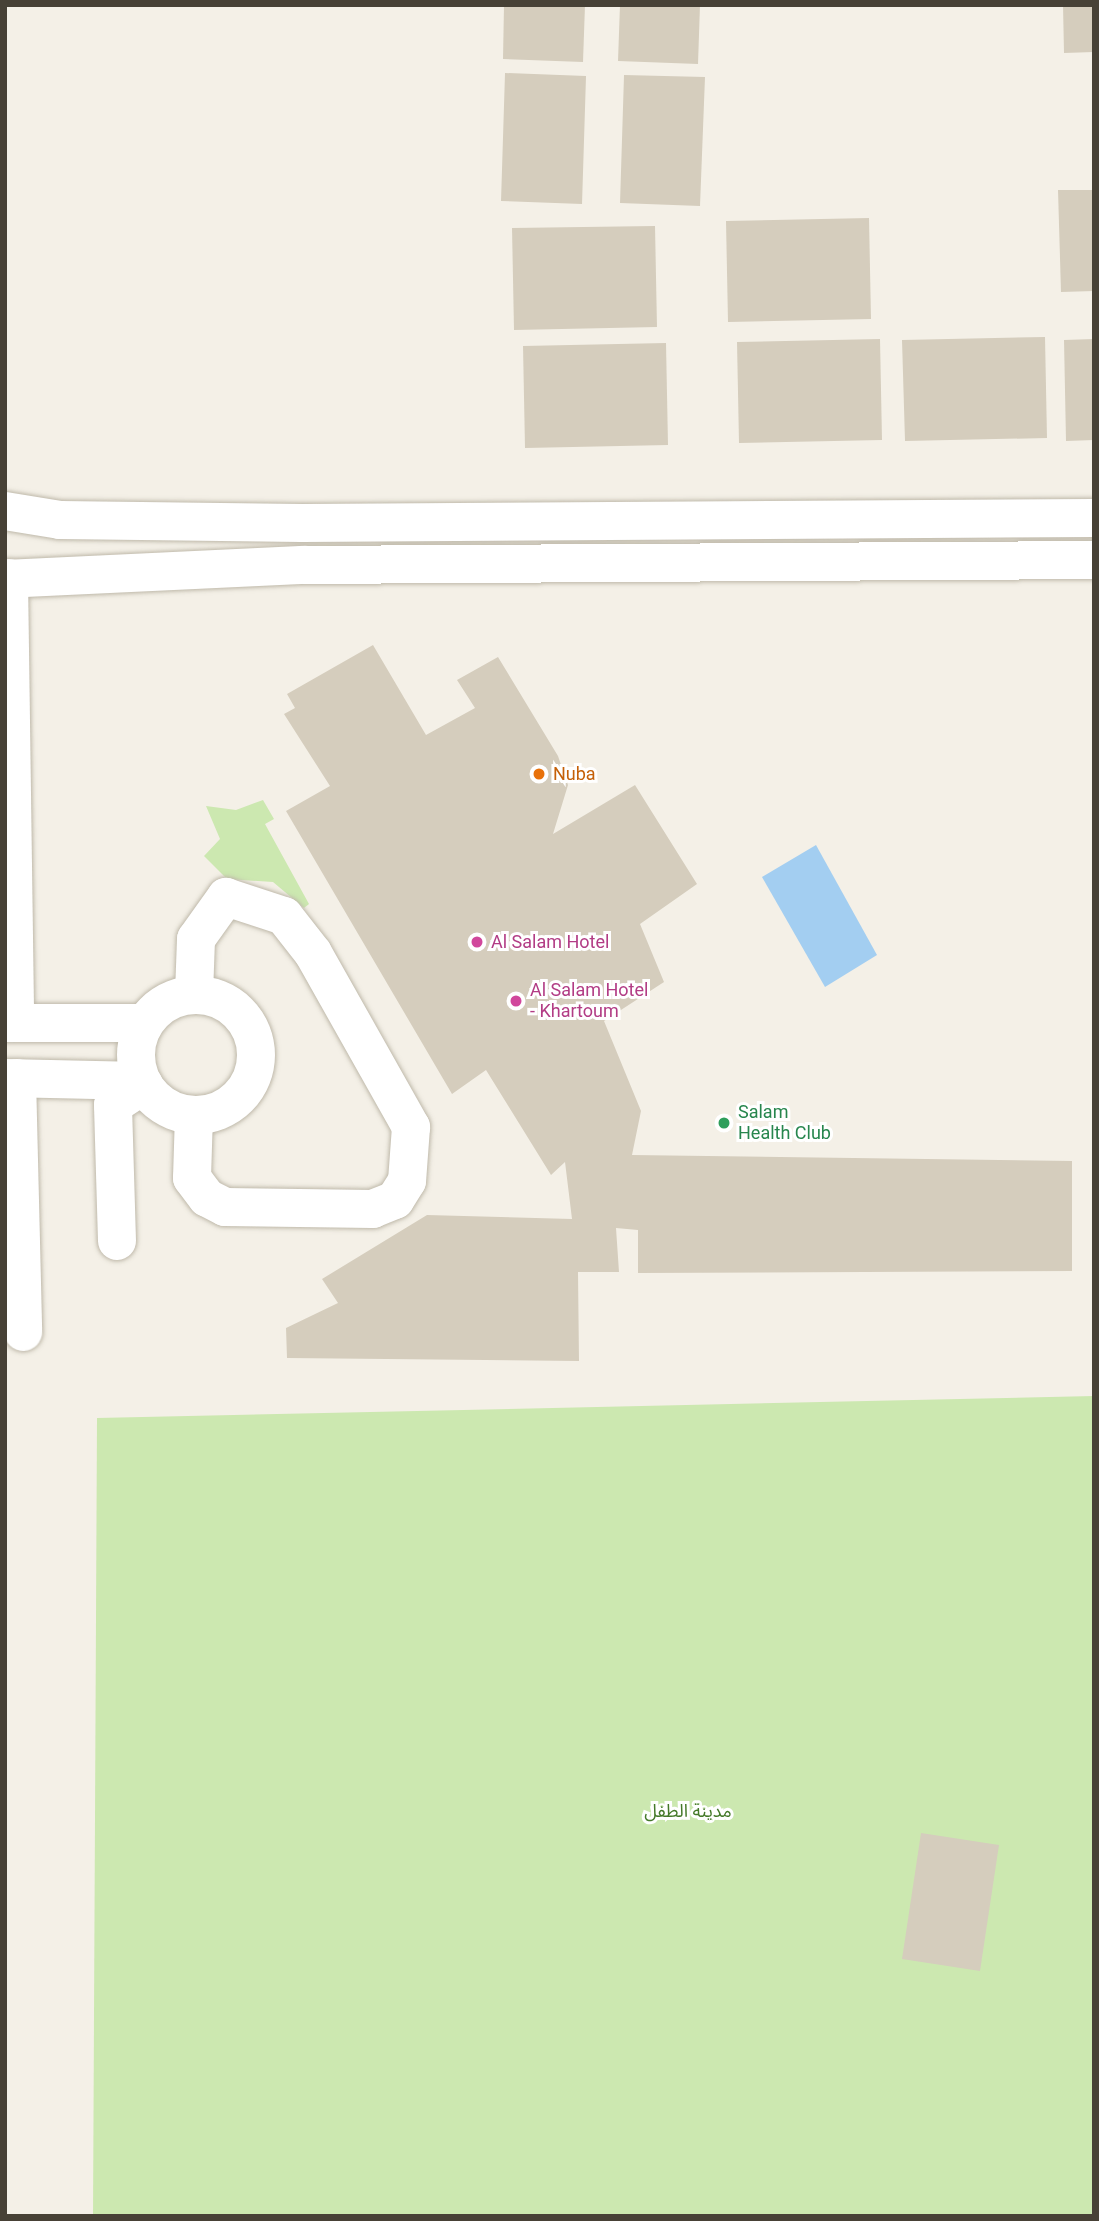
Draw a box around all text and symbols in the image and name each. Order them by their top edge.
place label: Nuba [553,763,596,785]
marker: Nuba [531,766,547,782]
place label: Al Salam Hotel [491,931,609,953]
marker: Al Salam Hotel [469,934,485,950]
place label: Al Salam Hotel - Khartoum [530,980,648,1023]
marker: Al Salam Hotel - Khartoum [508,993,524,1009]
place label: Salam Health Club [738,1102,831,1144]
marker: Salam Health Club [716,1115,732,1131]
park label: مدينة الطفل [644,1800,732,1822]

